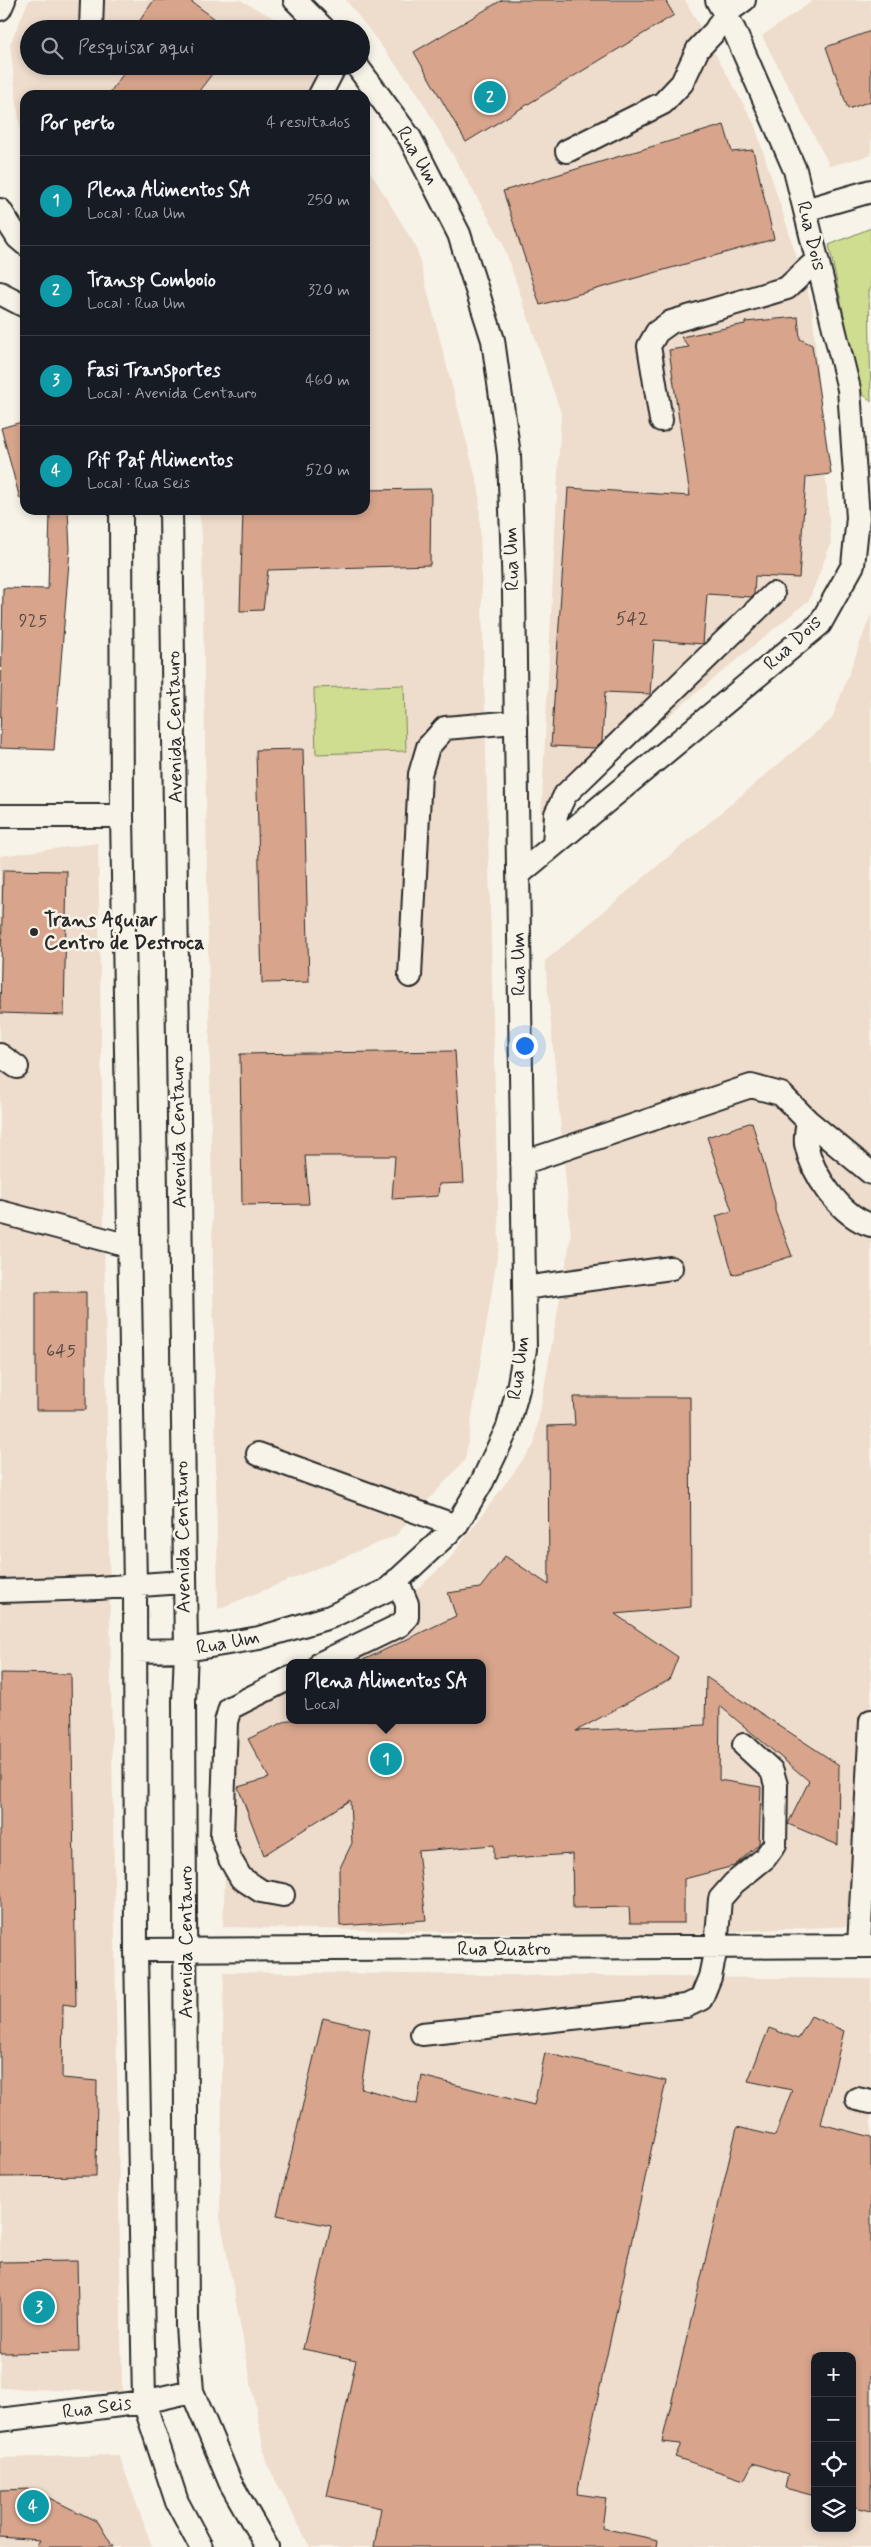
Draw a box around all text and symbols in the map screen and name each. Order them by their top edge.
search box [20,20,370,75]
icon: search [38,34,66,62]
text: Pesquisar aqui [78,35,194,60]
pin: 2 [474,78,506,116]
text: Por perto [40,109,115,137]
text: 4 resultados [266,112,350,133]
street label: Rua Um [389,122,445,190]
text: Plena Alimentos SA [87,178,251,203]
text: 1 [52,190,60,211]
text: 250 m [307,190,350,211]
street label: Rua Dois [789,198,833,274]
text: Local · Rua Um [87,203,186,224]
text: Transp Comboio [87,268,216,293]
text: 2 [52,280,60,301]
text: 320 m [308,280,350,301]
text: Local · Rua Um [87,293,186,314]
text: Fasi Transportes [87,358,221,383]
text: 3 [52,370,60,391]
text: 460 m [305,370,350,391]
text: Local · Avenida Centauro [87,383,257,404]
text: Pif Paf Alimentos [87,448,233,473]
text: 4 [51,460,61,481]
text: 520 m [305,460,350,481]
text: Local · Rua Seis [87,473,190,494]
street label: Rua Um [497,527,527,591]
house number: 542 [616,607,648,631]
house number: 925 [19,609,47,633]
street label: Rua Dois [758,609,828,677]
street label: Avenida Centauro [160,650,190,804]
place label: Trans Aguiar Centro de Destroca [44,907,205,957]
marker: Trans Aguiar Centro de Destroca [28,926,40,938]
street label: Rua Um [505,932,533,996]
your location [512,1033,538,1059]
street label: Avenida Centauro [164,1055,194,1209]
street label: Rua Um [501,1334,537,1402]
house number: 645 [46,1339,76,1363]
street label: Avenida Centauro [168,1460,198,1614]
street label: Rua Um [194,1624,262,1662]
popup [286,1659,486,1724]
text: Plena Alimentos SA [304,1669,468,1694]
text: Local [304,1694,339,1715]
pin: 1 [370,1740,402,1778]
street label: Avenida Centauro [173,1866,200,2018]
street label: Rua Quatro [457,1936,551,1963]
pin: 3 [23,2288,55,2326]
map controls [811,2352,856,2532]
button: + [811,2352,856,2397]
street label: Rua Seis [61,2390,134,2426]
button: − [811,2397,856,2442]
button: locate [811,2442,856,2487]
pin: 4 [17,2487,49,2525]
button: layers [811,2487,856,2532]

